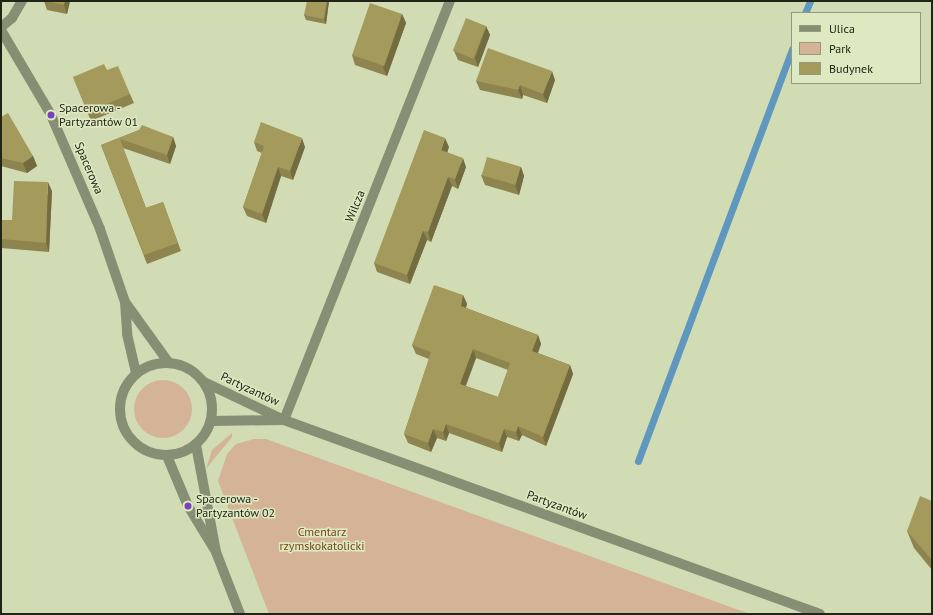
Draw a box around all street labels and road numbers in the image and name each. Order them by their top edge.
street label: Spacerowa [72,140,106,196]
street label: Wilcza [342,188,368,224]
street label: Partyzantów [218,369,282,409]
street label: Partyzantów [525,487,589,523]

